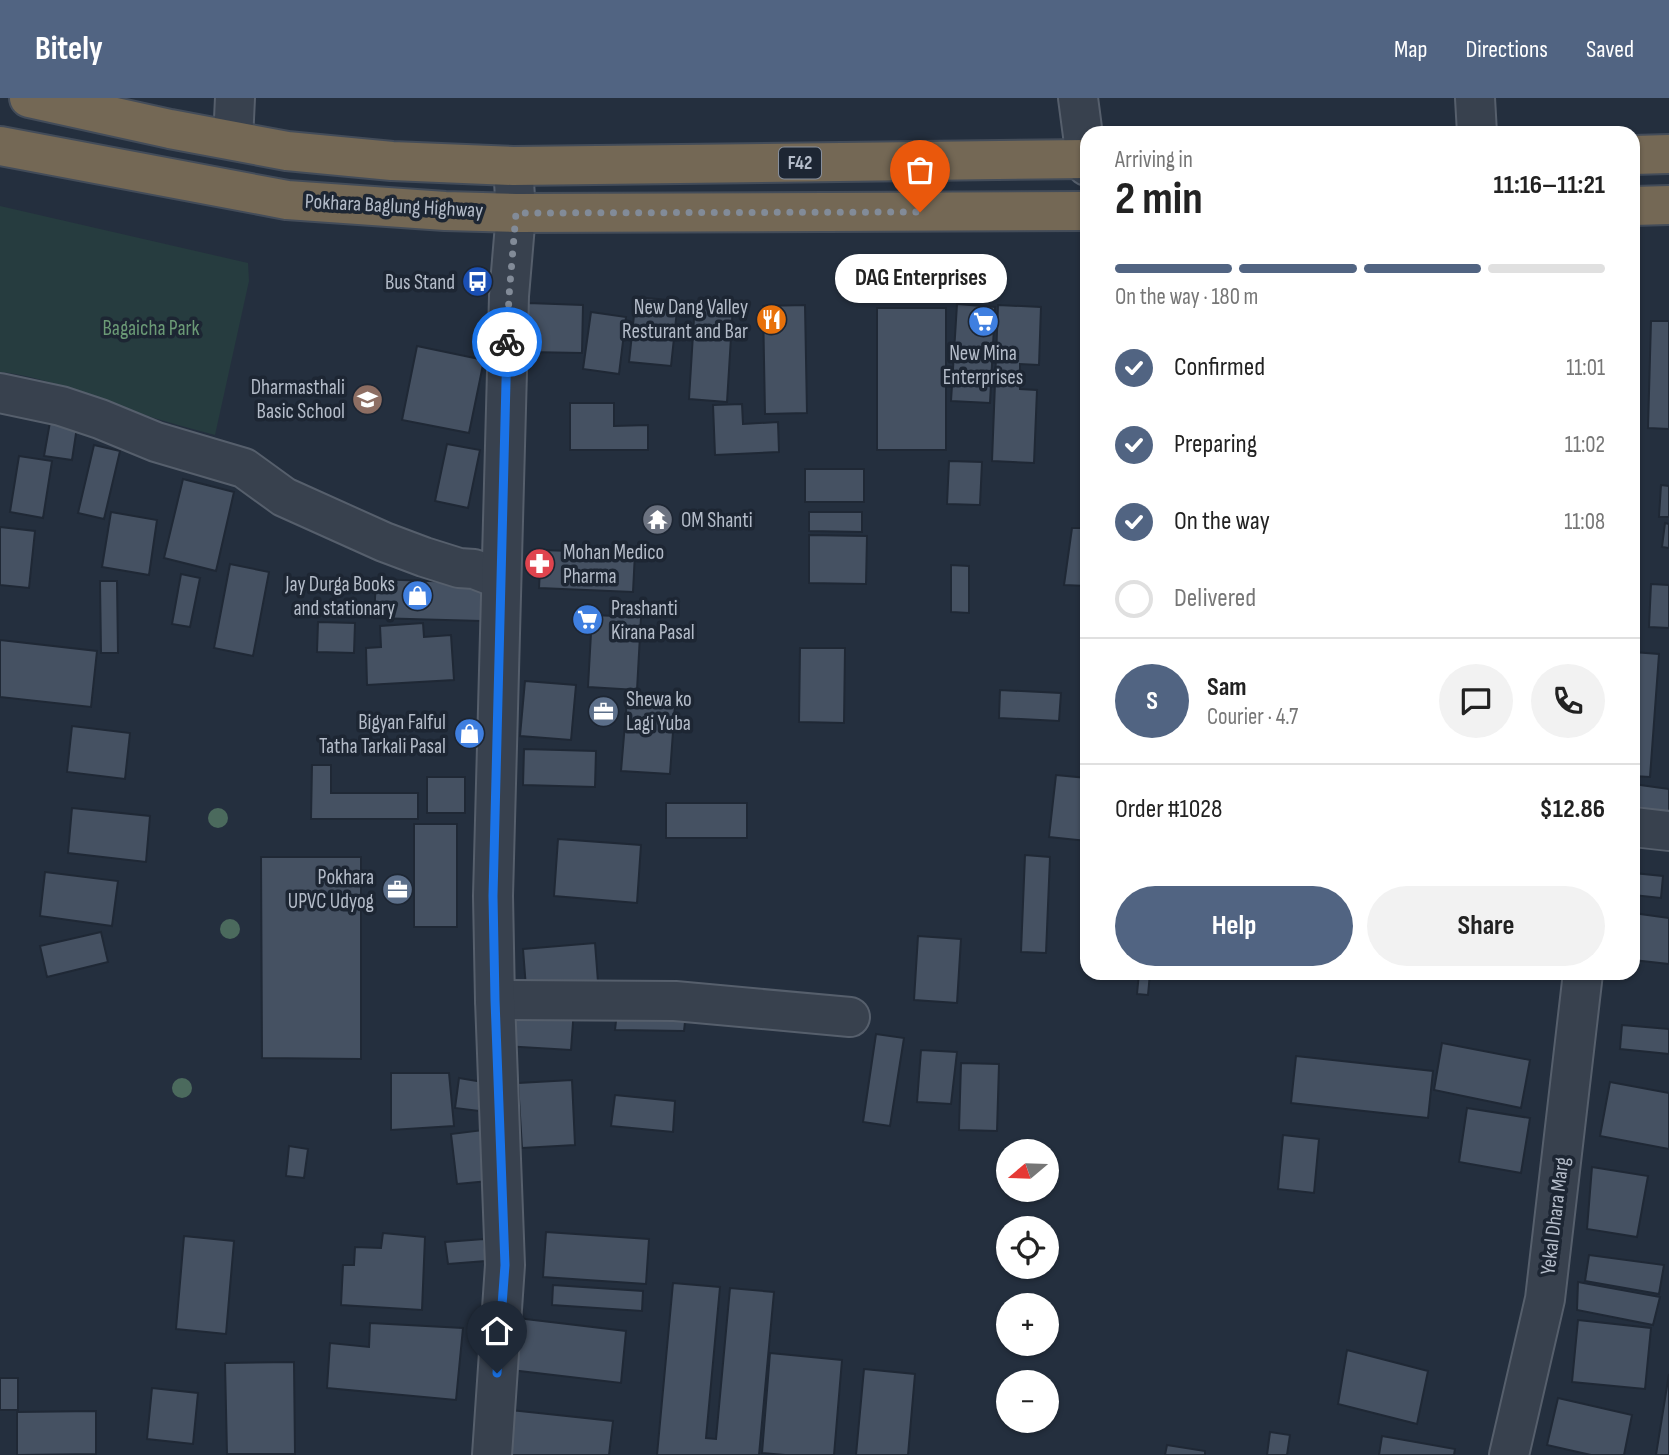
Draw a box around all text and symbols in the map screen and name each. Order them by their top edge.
text: Bitely [35,29,103,69]
text: Map [1394,35,1427,64]
text: Directions [1465,35,1548,64]
text: Saved [1586,35,1634,64]
pin [890,140,950,212]
text: Arriving in [1115,146,1193,174]
road number: F42 [779,148,821,178]
icon: bag [901,151,939,189]
text: 11:16–11:21 [1494,170,1605,201]
text: 2 min [1115,172,1203,227]
street label: Pokhara Baglung Highway [304,189,484,223]
callout: DAG Enterprises [834,254,1006,303]
text: DAG Enterprises [855,264,987,292]
bus stop icon: Bus Stand [461,265,495,299]
place label: Bus Stand [385,270,455,295]
text: On the way · 180 m [1115,283,1258,311]
place label: New Dang Valley Resturant and Bar [622,295,748,344]
restaurant icon: New Dang Valley Resturant and Bar [754,302,788,336]
supermarket icon: New Mina Enterprises [966,304,1000,338]
courier [472,307,542,377]
park label: Bagaicha Park [102,316,200,341]
icon: bike [488,323,526,361]
place label: New Mina Enterprises [943,341,1023,390]
icon: check [1115,349,1153,387]
text: Confirmed [1174,352,1265,383]
text: 11:01 [1566,354,1605,382]
place label: Dharmasthali Basic School [251,375,345,424]
school or university icon: Dharmasthali Basic School [351,382,385,416]
icon: check [1115,426,1153,464]
text: Preparing [1174,429,1257,460]
text: 11:02 [1565,431,1605,459]
temple icon: OM Shanti [641,503,675,537]
icon: check [1115,503,1153,541]
text: On the way [1174,506,1270,537]
place label: OM Shanti [681,508,753,533]
text: 11:08 [1564,508,1605,536]
place label: Mohan Medico Pharma [563,540,664,589]
pharmacy icon: Mohan Medico Pharma [523,547,557,581]
place label: Jay Durga Books and stationary [284,572,395,621]
shop icon: Jay Durga Books and stationary [401,579,435,613]
text: Delivered [1174,583,1256,614]
place label: Prashanti Kirana Pasal [611,596,695,645]
supermarket icon: Prashanti Kirana Pasal [571,603,605,637]
button: chat [1439,664,1513,738]
button: phone [1531,664,1605,738]
text: Sam [1207,672,1247,703]
text: S [1146,686,1158,717]
place label: Shewa ko Lagi Yuba [626,687,692,736]
office icon: Shewa ko Lagi Yuba [586,694,620,728]
text: Courier · 4.7 [1207,703,1298,731]
place label: Bigyan Falful Tatha Tarkali Pasal [319,710,446,759]
shop icon: Bigyan Falful Tatha Tarkali Pasal [452,717,486,751]
text: Order #1028 [1115,794,1222,825]
text: $12.86 [1539,794,1605,825]
place label: Pokhara UPVC Udyog [288,865,374,914]
office icon: Pokhara UPVC Udyog [380,872,414,906]
button: Help [1115,886,1353,966]
button: Share [1367,886,1605,966]
north arrow [996,1139,1059,1202]
map controls [996,1139,1059,1433]
street label: Yekal Dhara Marg [1535,1156,1575,1276]
button: locate [996,1216,1059,1279]
button: + [996,1293,1059,1356]
pin [467,1301,527,1373]
icon: home [478,1312,516,1350]
button: − [996,1370,1059,1433]

